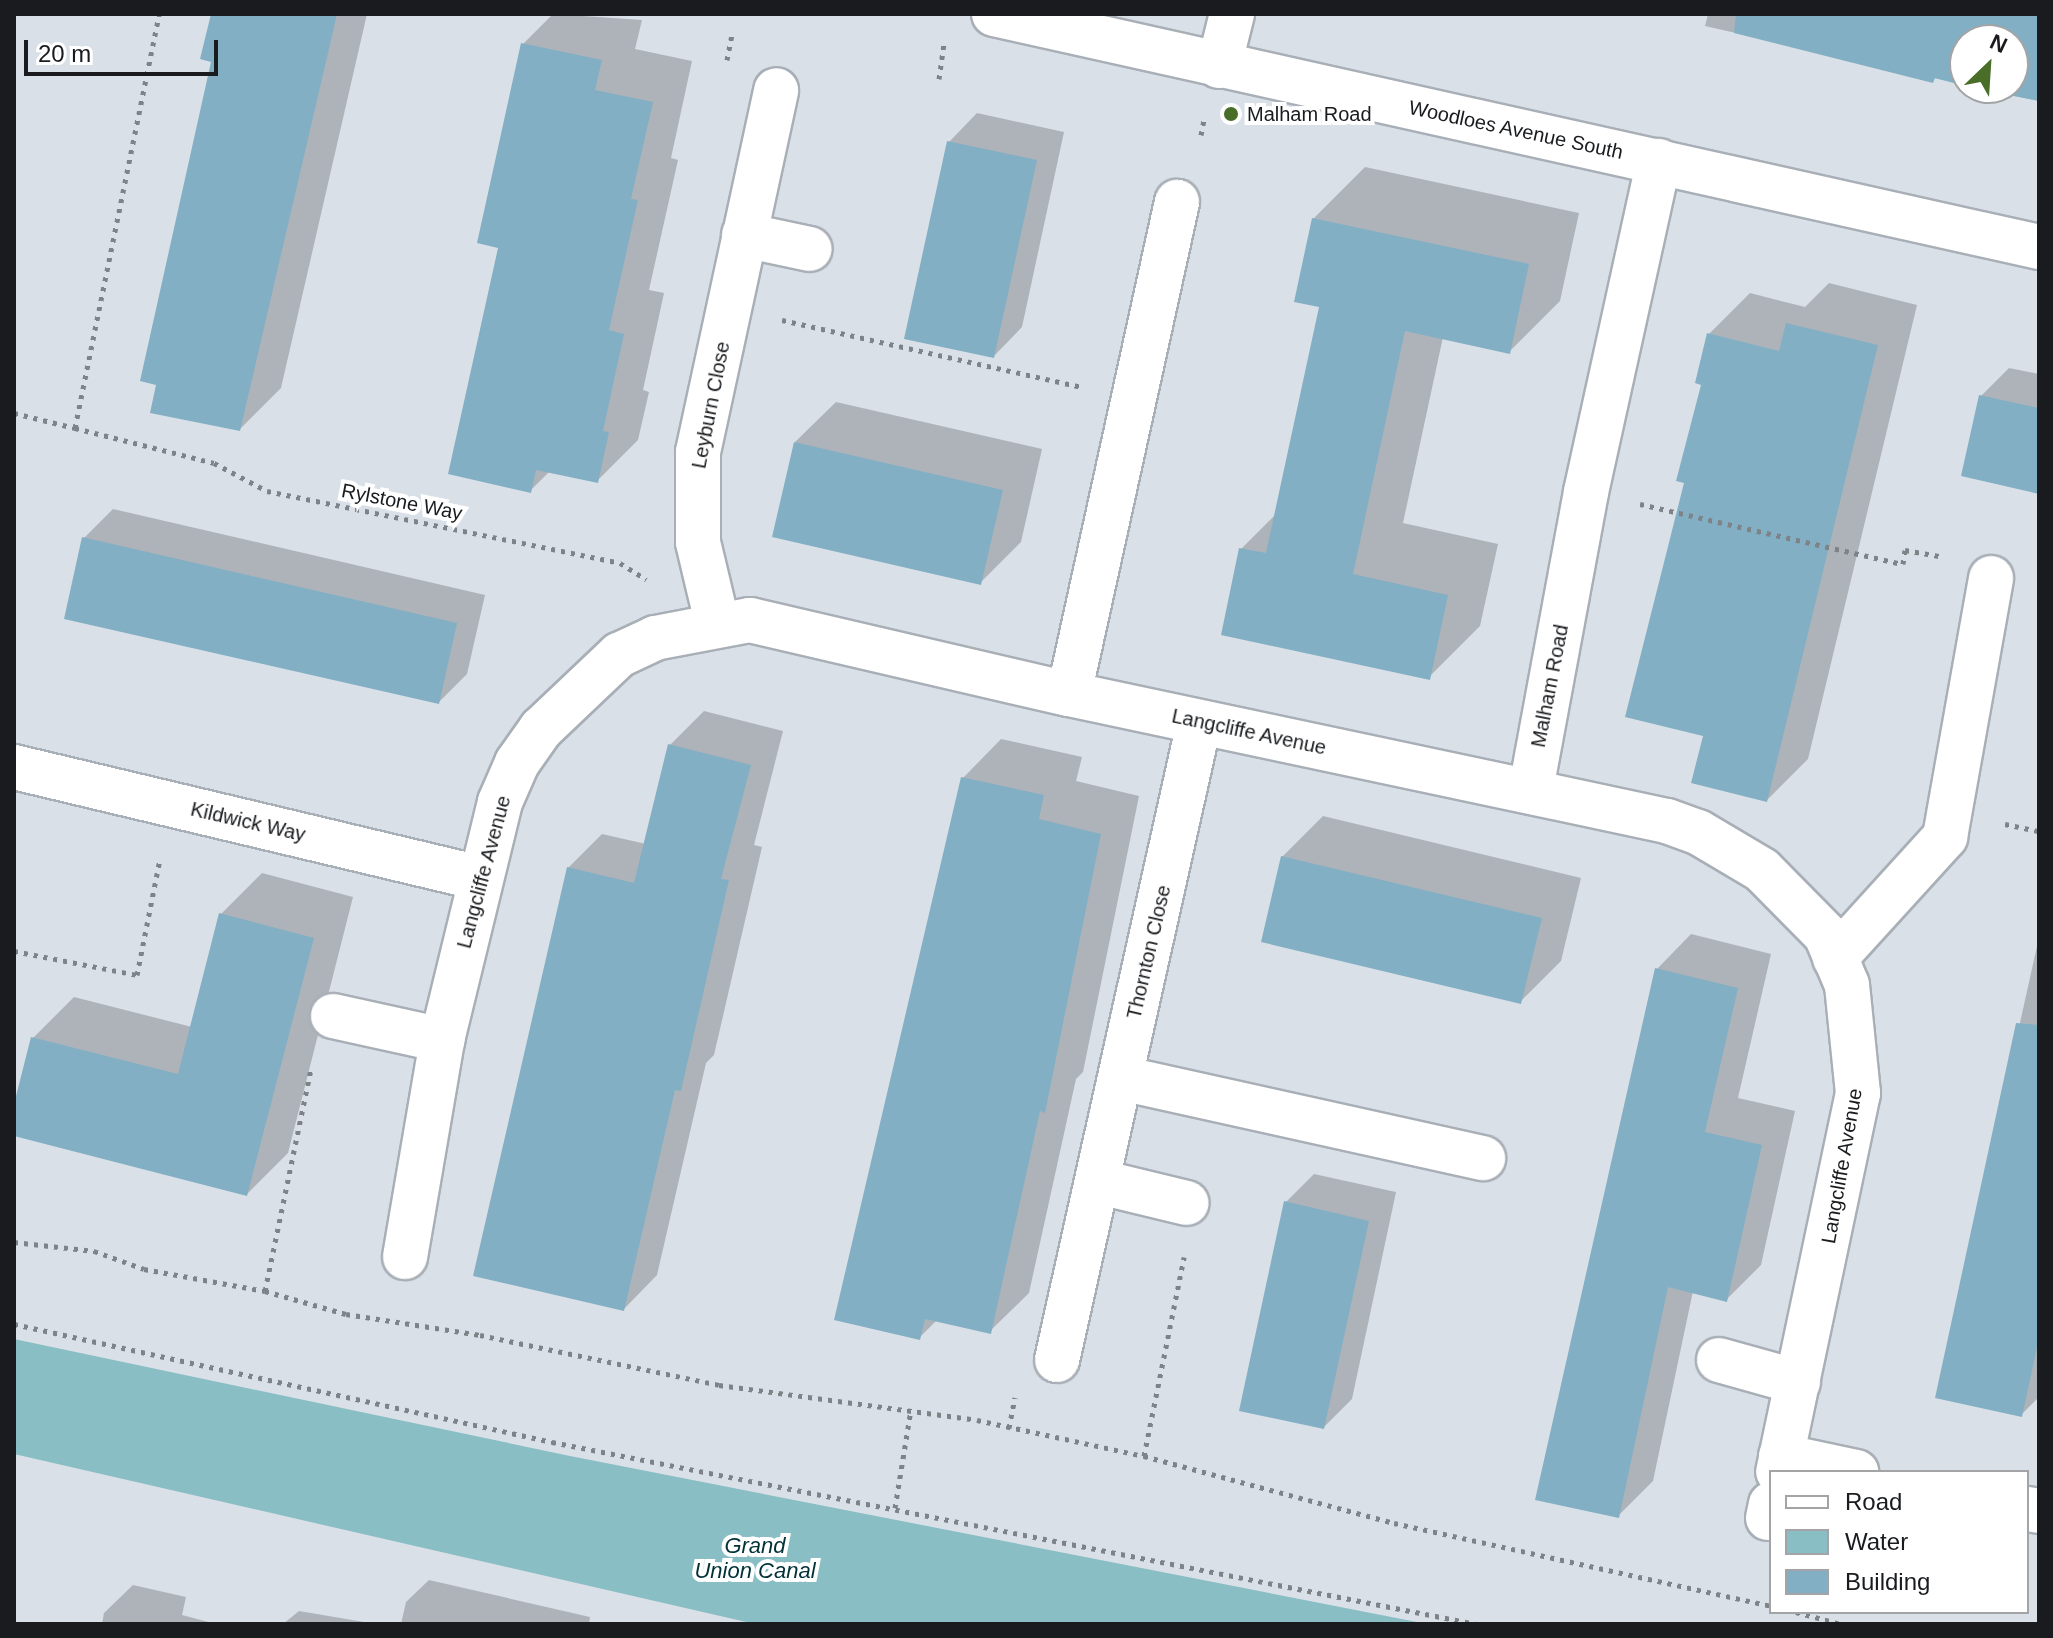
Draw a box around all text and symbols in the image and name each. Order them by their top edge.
scale bar [28,24,222,74]
north arrow [1949,24,2029,104]
text: N [1986,29,2011,58]
text: 20 m [38,40,91,67]
street label: Woodloes Avenue South [1406,95,1626,165]
place label: Malham Road [1247,102,1372,126]
marker: Malham Road [1222,105,1240,123]
street label: Leyburn Close [687,339,735,471]
street label: Rylstone Way [340,479,464,525]
street label: Malham Road [1526,623,1574,749]
street label: Langcliffe Avenue [1169,704,1329,760]
street label: Langcliffe Avenue [452,792,516,952]
street label: Kildwick Way [188,797,308,847]
street label: Thornton Close [1122,883,1176,1021]
street label: Langcliffe Avenue [1816,1086,1868,1246]
legend [1769,1470,2029,1614]
text: Road [1845,1488,1902,1515]
text: Water [1845,1528,1908,1555]
water label: Grand Union Canal [694,1532,816,1584]
text: Building [1845,1568,1930,1595]

